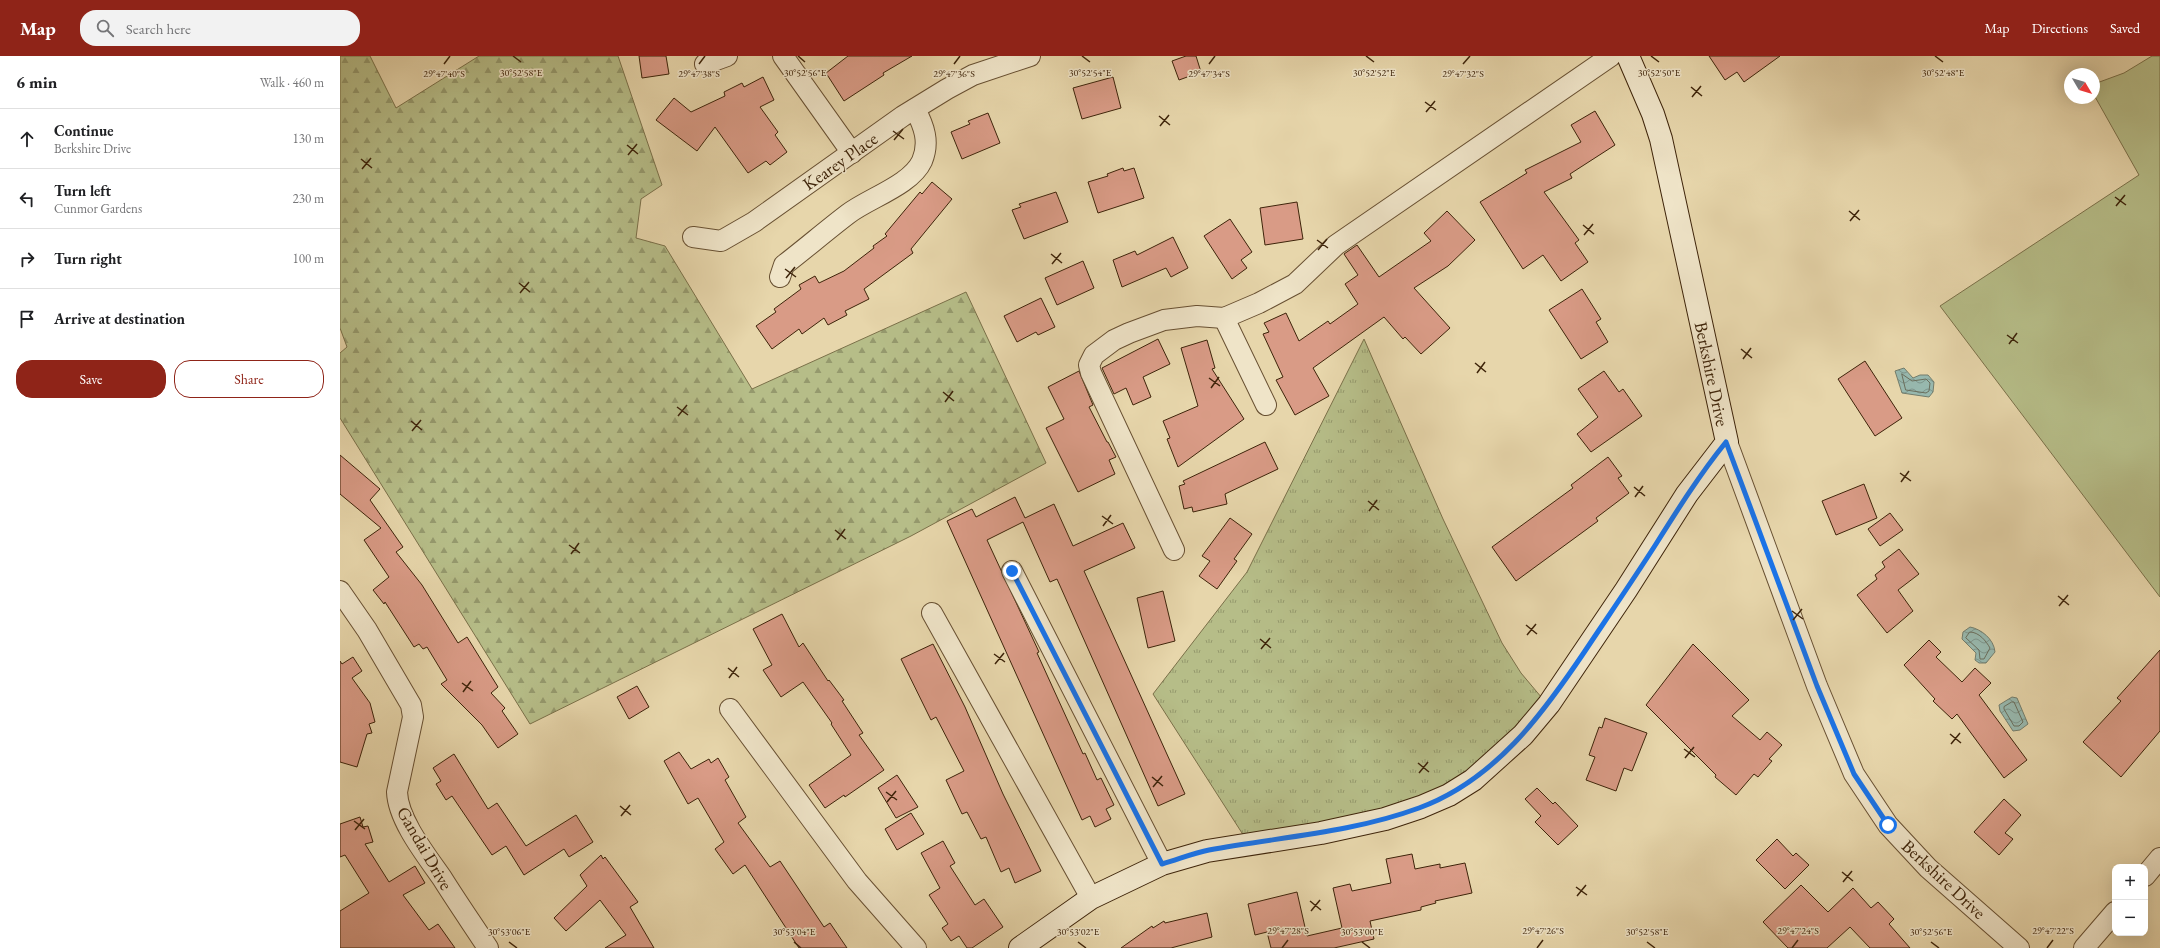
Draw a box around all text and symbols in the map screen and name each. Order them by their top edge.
search box [80,10,360,46]
text: Map [20,16,56,41]
icon: search [94,17,116,39]
text: Search here [126,19,191,38]
text: Map [1984,19,2010,37]
text: Directions [2032,19,2088,37]
text: Saved [2110,19,2140,37]
text: 30°52'58"E [500,66,543,79]
text: 30°52'56"E [784,66,827,79]
text: 30°52'54"E [1069,66,1112,79]
text: 30°52'52"E [1353,66,1396,79]
text: 30°52'50"E [1638,66,1681,79]
text: 30°52'48"E [1922,66,1965,79]
text: 29°47'40"S [423,67,465,80]
text: 29°47'38"S [678,67,720,80]
text: 29°47'36"S [933,67,975,80]
text: 29°47'34"S [1188,67,1230,80]
text: 29°47'32"S [1442,67,1484,80]
north arrow [2064,68,2100,104]
text: 6 min [16,71,57,93]
text: Walk · 460 m [260,74,324,91]
text: Continue [54,121,114,140]
street label: Kearey Place [798,127,882,195]
icon: ahead [16,128,38,150]
text: 130 m [293,130,324,147]
text: Berkshire Drive [54,140,131,157]
text: Turn left [54,181,111,200]
icon: left [16,188,38,210]
text: 230 m [293,190,324,207]
text: Cunmor Gardens [54,200,142,217]
icon: right [16,248,38,270]
text: Turn right [54,249,122,268]
text: 100 m [293,250,324,267]
icon: arrive [16,308,38,330]
text: Arrive at destination [54,309,185,328]
street label: Berkshire Drive [1690,319,1734,429]
button: Save [16,360,166,398]
button: Share [174,360,324,398]
route end [1003,562,1021,580]
street label: Gandai Drive [392,802,458,894]
route start [1879,816,1897,834]
street label: Berkshire Drive [1897,834,1991,924]
map controls [2112,864,2148,936]
button: + [2112,864,2148,900]
button: − [2112,900,2148,936]
text: 29°47'28"S [1267,924,1309,937]
text: 29°47'26"S [1522,924,1564,937]
text: 29°47'24"S [1777,924,1819,937]
text: 29°47'22"S [2032,924,2074,937]
text: 30°53'06"E [488,925,531,938]
text: 30°53'04"E [773,925,816,938]
text: 30°53'02"E [1057,925,1100,938]
text: 30°53'00"E [1341,925,1384,938]
text: 30°52'58"E [1626,925,1669,938]
text: 30°52'56"E [1910,925,1953,938]

